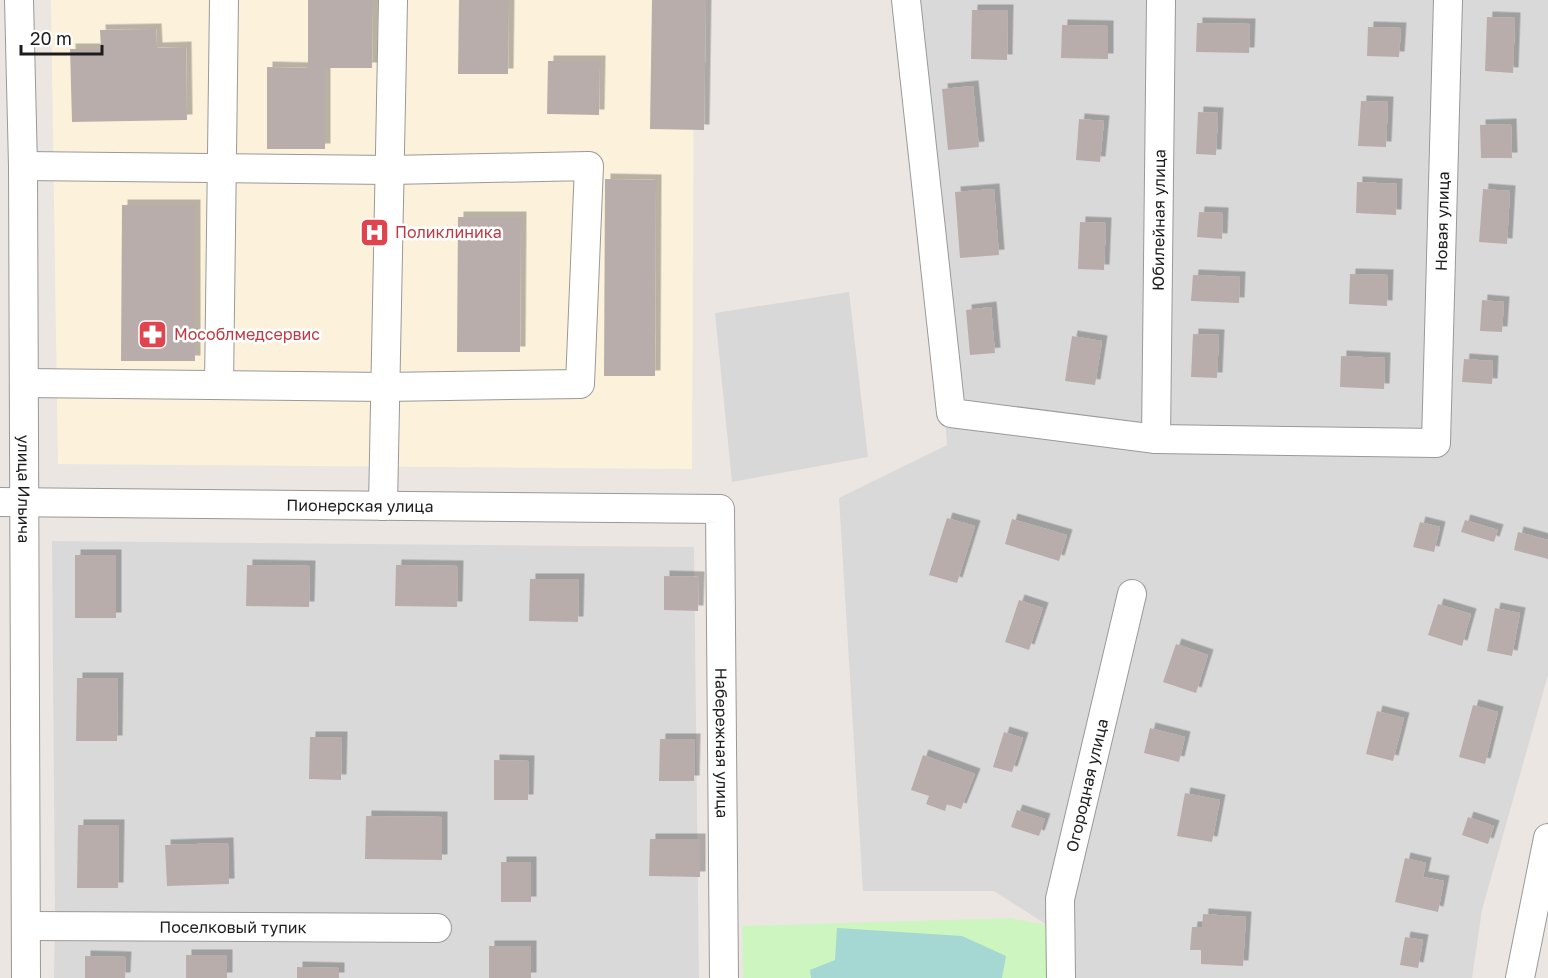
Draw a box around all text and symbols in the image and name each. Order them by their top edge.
scale bar [21,18,102,56]
text: 20 m [30,27,72,49]
street label: Юбилейная улица [1148,149,1169,291]
street label: Новая улица [1431,171,1453,271]
hospital icon: Поликлиника [358,216,390,248]
place label: Поликлиника [395,222,502,242]
pharmacy icon: Мособлмедсервис [137,318,169,350]
place label: Мособлмедсервис [174,324,320,344]
street label: улица Ильича [14,435,34,543]
street label: Пионерская улица [286,495,434,516]
street label: Набережная улица [711,668,733,818]
street label: Огородная улица [1061,716,1112,854]
street label: Поселковый тупик [159,917,307,937]

